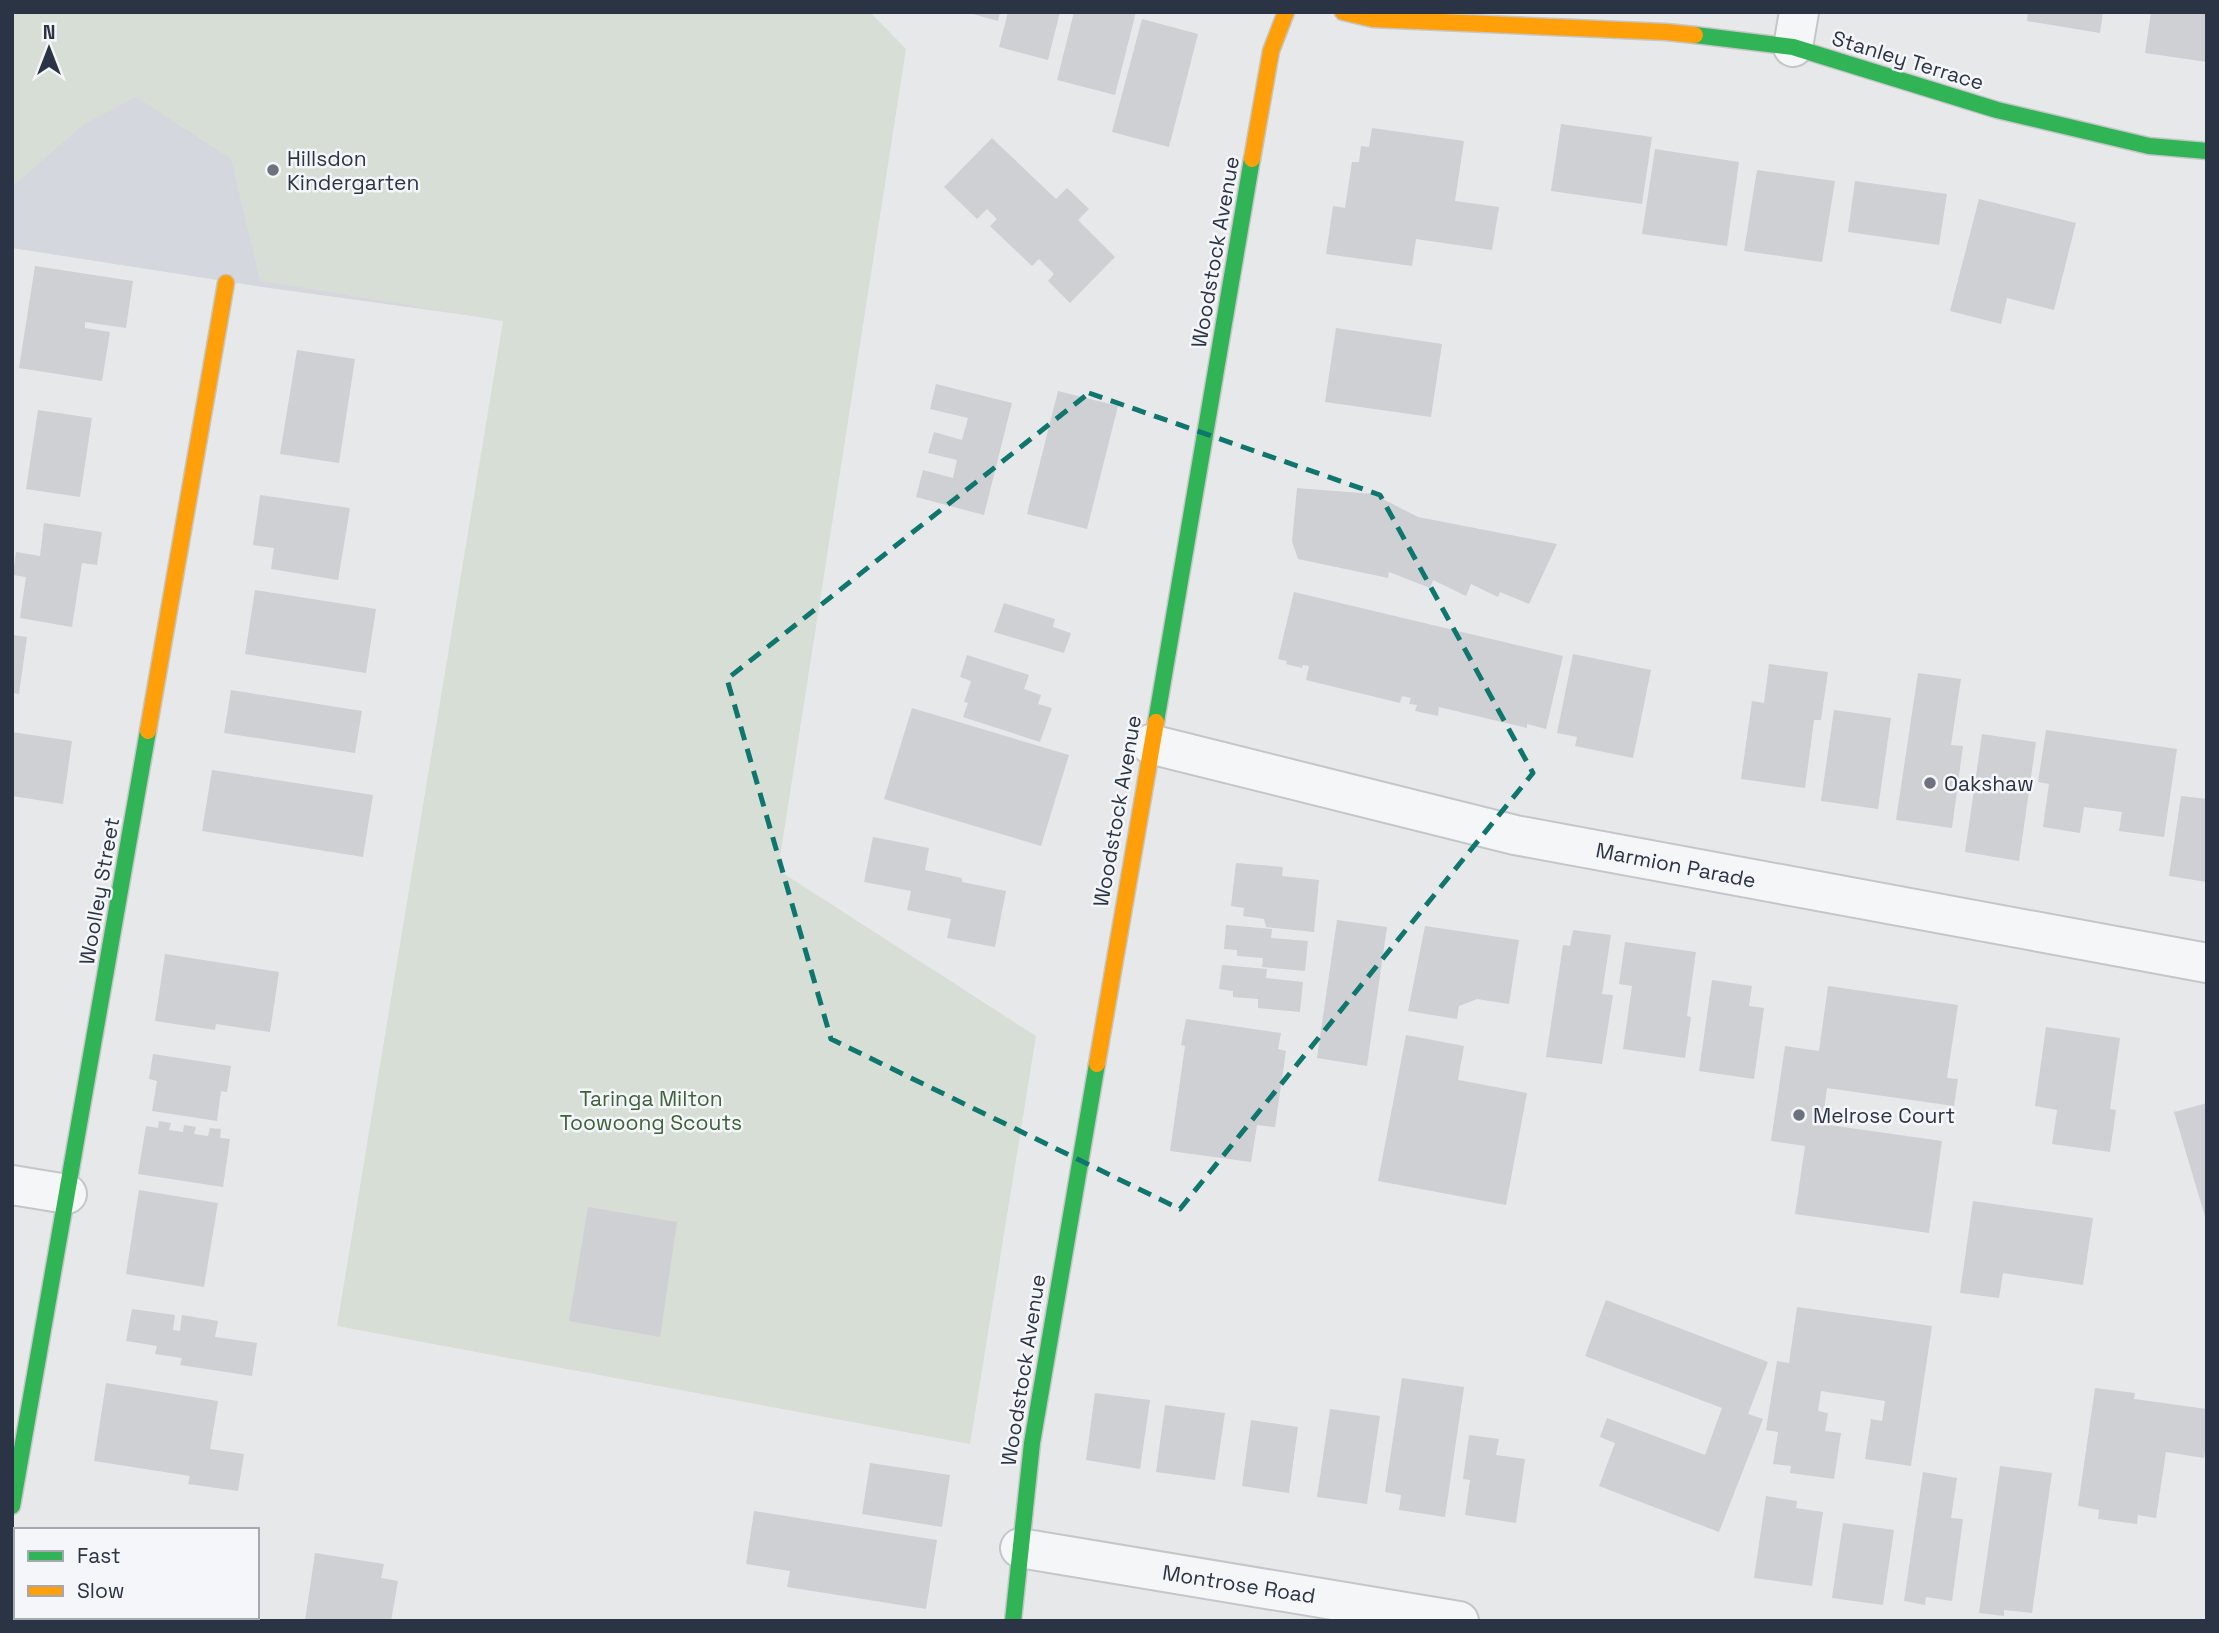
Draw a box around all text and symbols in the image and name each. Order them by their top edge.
north arrow [14,14,84,84]
text: N [43,20,55,45]
street label: Stanley Terrace [1829,24,1987,96]
place label: Hillsdon Kindergarten [287,145,419,196]
street label: Woodstock Avenue [1185,154,1245,350]
marker: Hillsdon Kindergarten [265,162,281,178]
street label: Woodstock Avenue [1087,713,1147,909]
place label: Oakshaw [1944,770,2034,797]
marker: Oakshaw [1922,775,1938,791]
street label: Woolley Street [73,815,125,967]
street label: Marmion Parade [1594,836,1758,894]
park label: Taringa Milton Toowoong Scouts [560,1085,742,1136]
place label: Melrose Court [1813,1102,1955,1129]
marker: Melrose Court [1791,1107,1807,1123]
street label: Woodstock Avenue [995,1272,1051,1468]
legend [14,1528,259,1619]
text: Fast [77,1542,121,1569]
street label: Montrose Road [1161,1559,1317,1609]
text: Slow [77,1577,125,1604]

